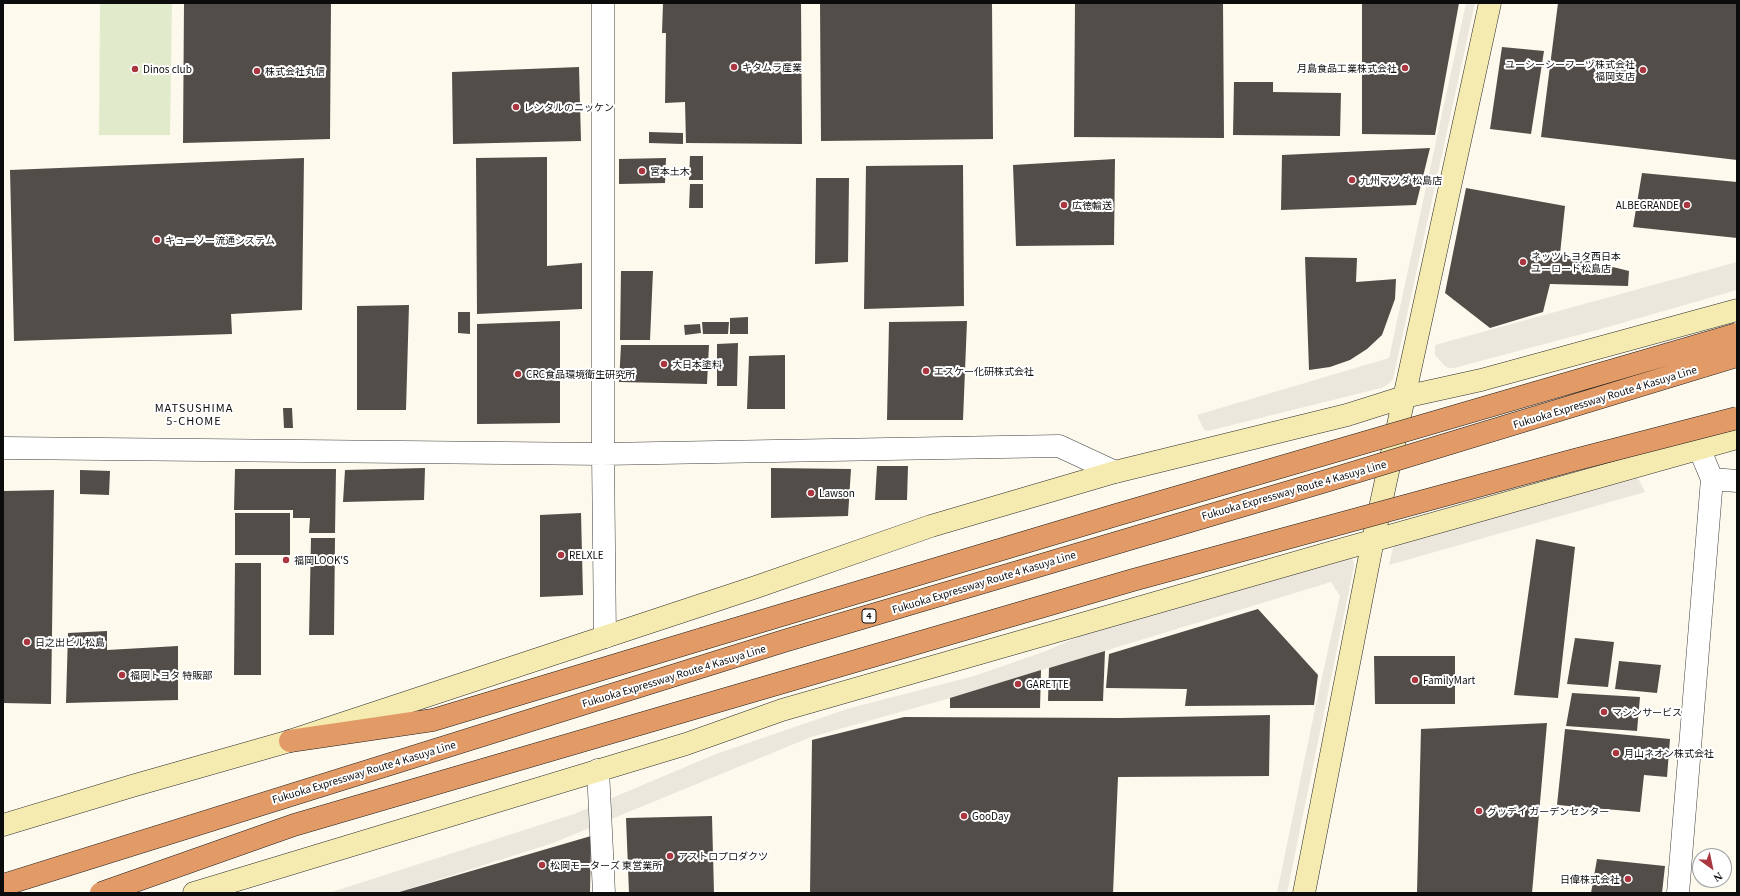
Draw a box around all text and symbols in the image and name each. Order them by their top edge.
place label: ユーシーシーフーヅ株式会社 福岡支店 [1505,58,1635,82]
place label: キタムラ産業 [742,61,802,73]
marker: キタムラ産業 [729,62,739,72]
place label: 月島食品工業株式会社 [1297,62,1397,74]
place label: Dinos club [143,63,192,75]
marker: 月島食品工業株式会社 [1400,63,1410,73]
marker: Dinos club [130,64,140,74]
place label: 株式会社丸信 [265,65,325,77]
marker: ユーシーシーフーヅ株式会社 福岡支店 [1638,65,1648,75]
marker: 株式会社丸信 [252,66,262,76]
place label: レンタルのニッケン [524,101,614,113]
marker: レンタルのニッケン [511,102,521,112]
place label: 宮本土木 [650,165,690,177]
marker: 宮本土木 [637,166,647,176]
place label: 九州マツダ 松島店 [1360,174,1442,186]
marker: 九州マツダ 松島店 [1347,175,1357,185]
place label: 広徳輸送 [1072,199,1112,211]
place label: ALBEGRANDE [1616,199,1679,211]
marker: 広徳輸送 [1059,200,1069,210]
marker: ALBEGRANDE [1682,200,1692,210]
place label: キューソー流通システム [165,234,275,246]
marker: キューソー流通システム [152,235,162,245]
place label: ネッツトヨタ西日本 ユーロード松島店 [1531,250,1621,274]
marker: ネッツトヨタ西日本 ユーロード松島店 [1518,257,1528,267]
place label: 大日本塗料 [672,358,722,370]
marker: 大日本塗料 [659,359,669,369]
street label: Fukuoka Expressway Route 4 Kasuya Line [1512,363,1698,431]
place label: エスケー化研株式会社 [934,365,1034,377]
marker: エスケー化研株式会社 [921,366,931,376]
place label: CRC食品環境衛生研究所 [526,368,635,380]
marker: CRC食品環境衛生研究所 [513,369,523,379]
district label: MATSUSHIMA 5-CHOME [155,401,233,427]
street label: Fukuoka Expressway Route 4 Kasuya Line [1200,458,1388,522]
place label: Lawson [819,487,855,499]
marker: Lawson [806,488,816,498]
street label: Fukuoka Expressway Route 4 Kasuya Line [891,548,1077,616]
place label: RELXLE [569,549,604,561]
marker: RELXLE [556,550,566,560]
place label: 福岡LOOK'S [294,554,349,566]
marker: 福岡LOOK'S [281,555,291,565]
road number: 4 [862,609,876,623]
place label: 日之出ビル松島 [35,636,105,648]
marker: 日之出ビル松島 [22,637,32,647]
street label: Fukuoka Expressway Route 4 Kasuya Line [581,642,767,710]
place label: 福岡トヨタ 特販部 [130,669,212,681]
marker: 福岡トヨタ 特販部 [117,670,127,680]
place label: FamilyMart [1423,674,1475,686]
marker: FamilyMart [1410,675,1420,685]
place label: GARETTE [1026,678,1069,690]
marker: GARETTE [1013,679,1023,689]
place label: マシンサービス [1612,706,1682,718]
marker: マシンサービス [1599,707,1609,717]
street label: Fukuoka Expressway Route 4 Kasuya Line [271,738,457,806]
place label: 月山ネオン株式会社 [1624,747,1714,759]
marker: 月山ネオン株式会社 [1611,748,1621,758]
place label: グッデイ ガーデンセンター [1487,805,1609,817]
marker: グッデイ ガーデンセンター [1474,806,1484,816]
place label: GooDay [972,810,1009,822]
marker: GooDay [959,811,969,821]
north arrow [1692,848,1732,888]
place label: アストロプロダクツ [678,850,768,862]
marker: アストロプロダクツ [665,851,675,861]
place label: 松岡モーターズ 東営業所 [550,859,662,871]
marker: 松岡モーターズ 東営業所 [537,860,547,870]
text: N [1711,870,1725,884]
place label: 日偉株式会社 [1560,873,1620,885]
marker: 日偉株式会社 [1623,874,1633,884]

